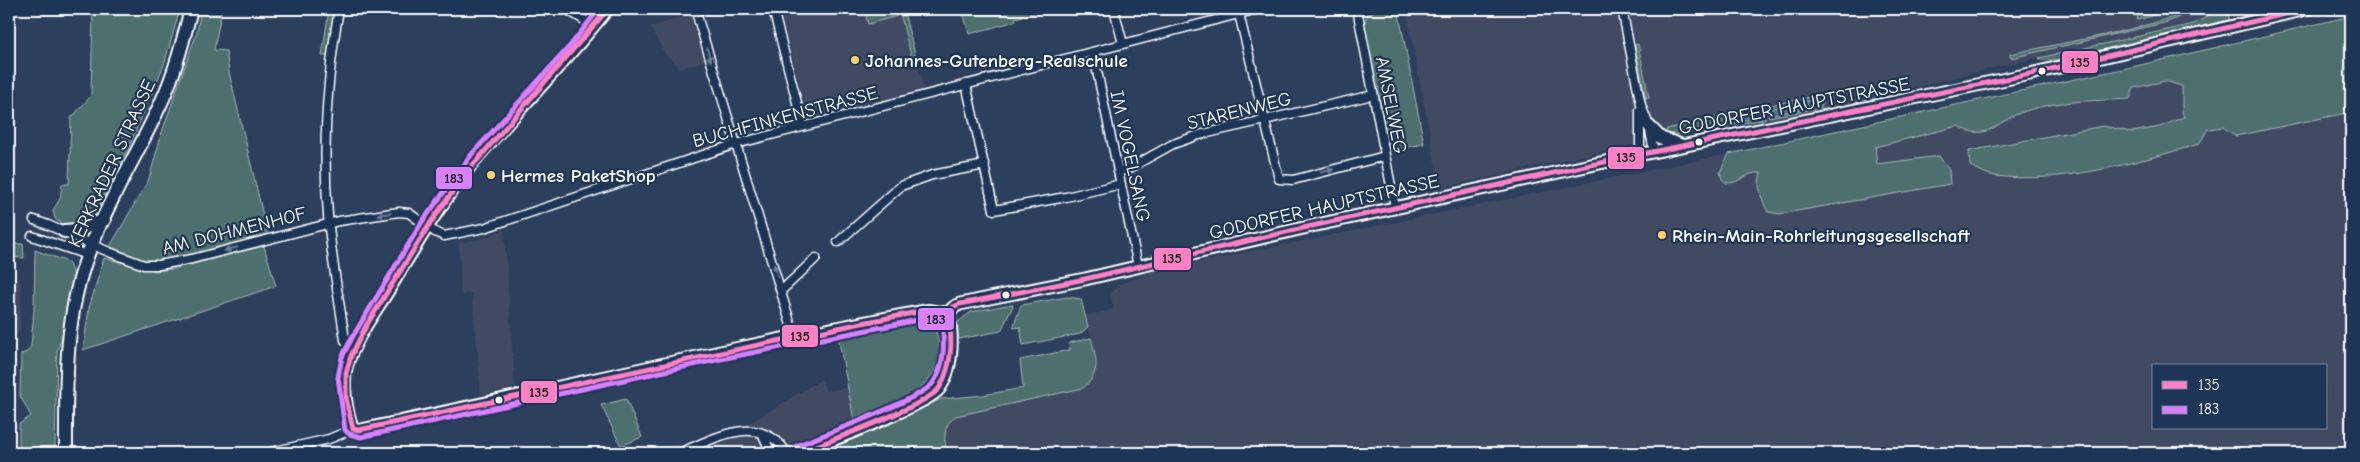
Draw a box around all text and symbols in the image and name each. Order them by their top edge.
one-way arrow [706,48,713,63]
place label: Johannes-Gutenberg-Realschule [865,50,1128,72]
line badge: 135 [2061,50,2099,74]
marker: Johannes-Gutenberg-Realschule [849,54,861,66]
text: 135 [2070,54,2090,71]
street label: AMSELWEG [1371,55,1411,156]
unlabelled marker [2037,66,2047,76]
street label: GODORFER HAUPTSTRASSE [1677,73,1912,139]
street label: KERKRADER STRASSE [63,76,160,251]
street label: BUCHFINKENSTRASSE [690,82,880,152]
street label: STARENWEG [1185,87,1294,135]
street label: IM VOGELSANG [1105,89,1155,224]
unlabelled marker [1694,137,1704,147]
line badge: 135 [1607,146,1645,170]
text: 135 [1616,149,1636,166]
place label: Hermes PaketShop [501,165,656,187]
line badge: 183 [435,166,473,190]
one-way arrow [1319,167,1334,175]
marker: Hermes PaketShop [485,169,497,181]
text: 183 [444,170,464,187]
street label: GODORFER HAUPTSTRASSE [1207,170,1441,244]
street label: AM DOHMENHOF [160,202,309,260]
one-way arrow [376,210,392,218]
place label: Rhein-Main-Rohrleitungsgesellschaft [1672,225,1971,247]
marker: Rhein-Main-Rohrleitungsgesellschaft [1656,229,1668,241]
one-way arrow [223,245,239,253]
line badge: 135 [1153,247,1192,271]
text: 135 [1162,250,1182,267]
one-way arrow [772,264,779,279]
unlabelled marker [1001,290,1011,300]
line badge: 183 [917,307,955,331]
text: 183 [926,311,946,328]
line badge: 135 [781,324,819,348]
text: 135 [790,328,810,345]
legend [2152,364,2328,430]
text: 135 [2198,376,2220,394]
line badge: 135 [520,380,558,404]
text: 135 [529,384,549,401]
unlabelled marker [494,395,504,405]
text: 183 [2198,400,2219,418]

